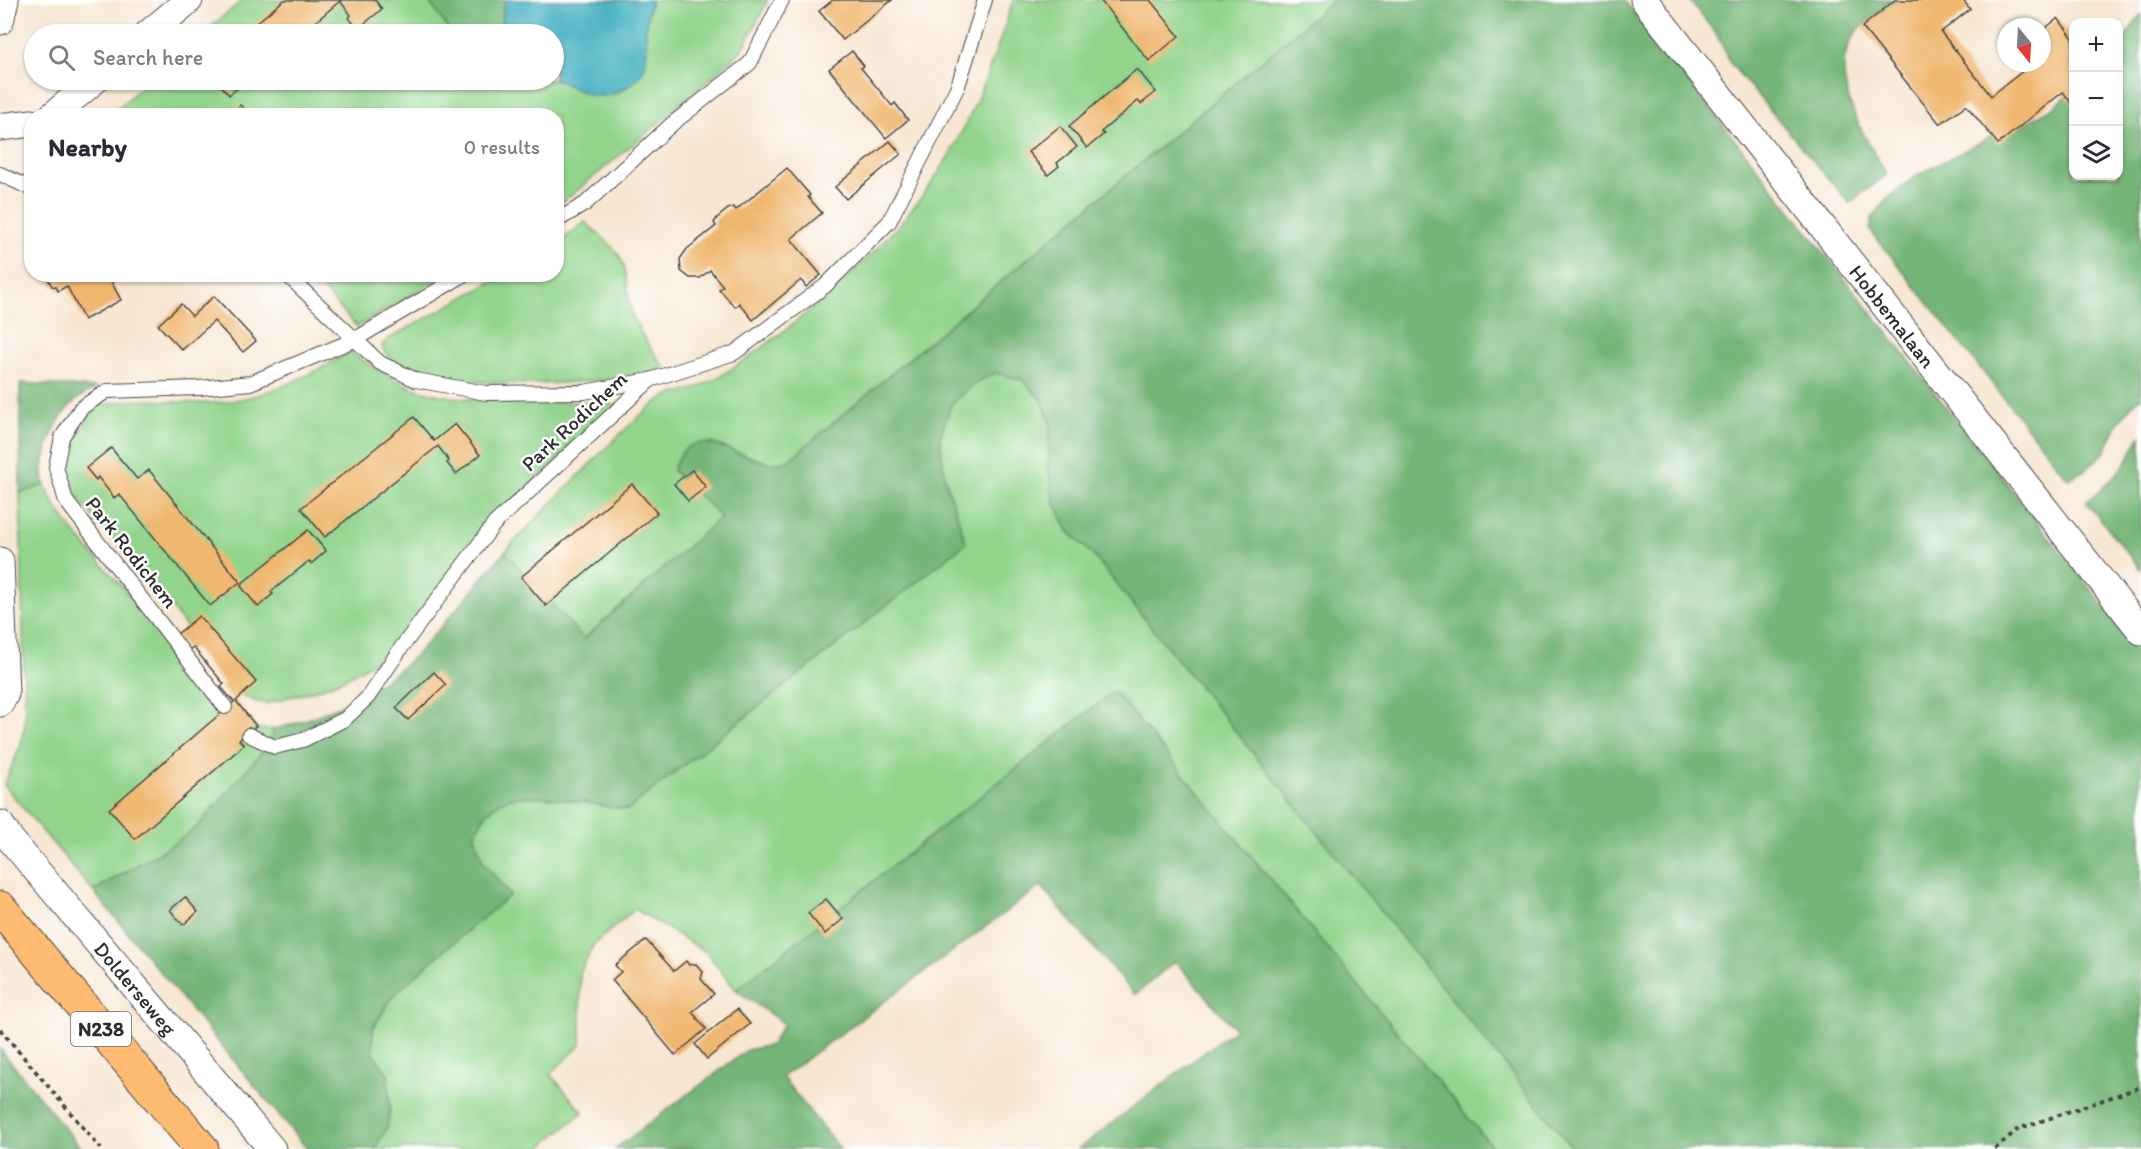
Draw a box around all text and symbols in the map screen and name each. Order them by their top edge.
north arrow [1997,18,2051,72]
map controls [2069,18,2123,180]
button: + [2069,18,2123,72]
search box [24,24,564,90]
icon: search [45,41,78,74]
text: Search here [93,44,203,71]
button: − [2069,72,2123,126]
button: layers [2069,126,2123,180]
text: Nearby [48,131,127,163]
text: 0 results [464,135,540,159]
street label: Hobbemalaan [1844,259,1941,372]
street label: Park Rodichem [516,366,632,476]
street label: Park Rodichem [81,491,184,613]
street label: Dolderseweg [89,936,183,1040]
road number: N238 [71,1012,131,1046]

